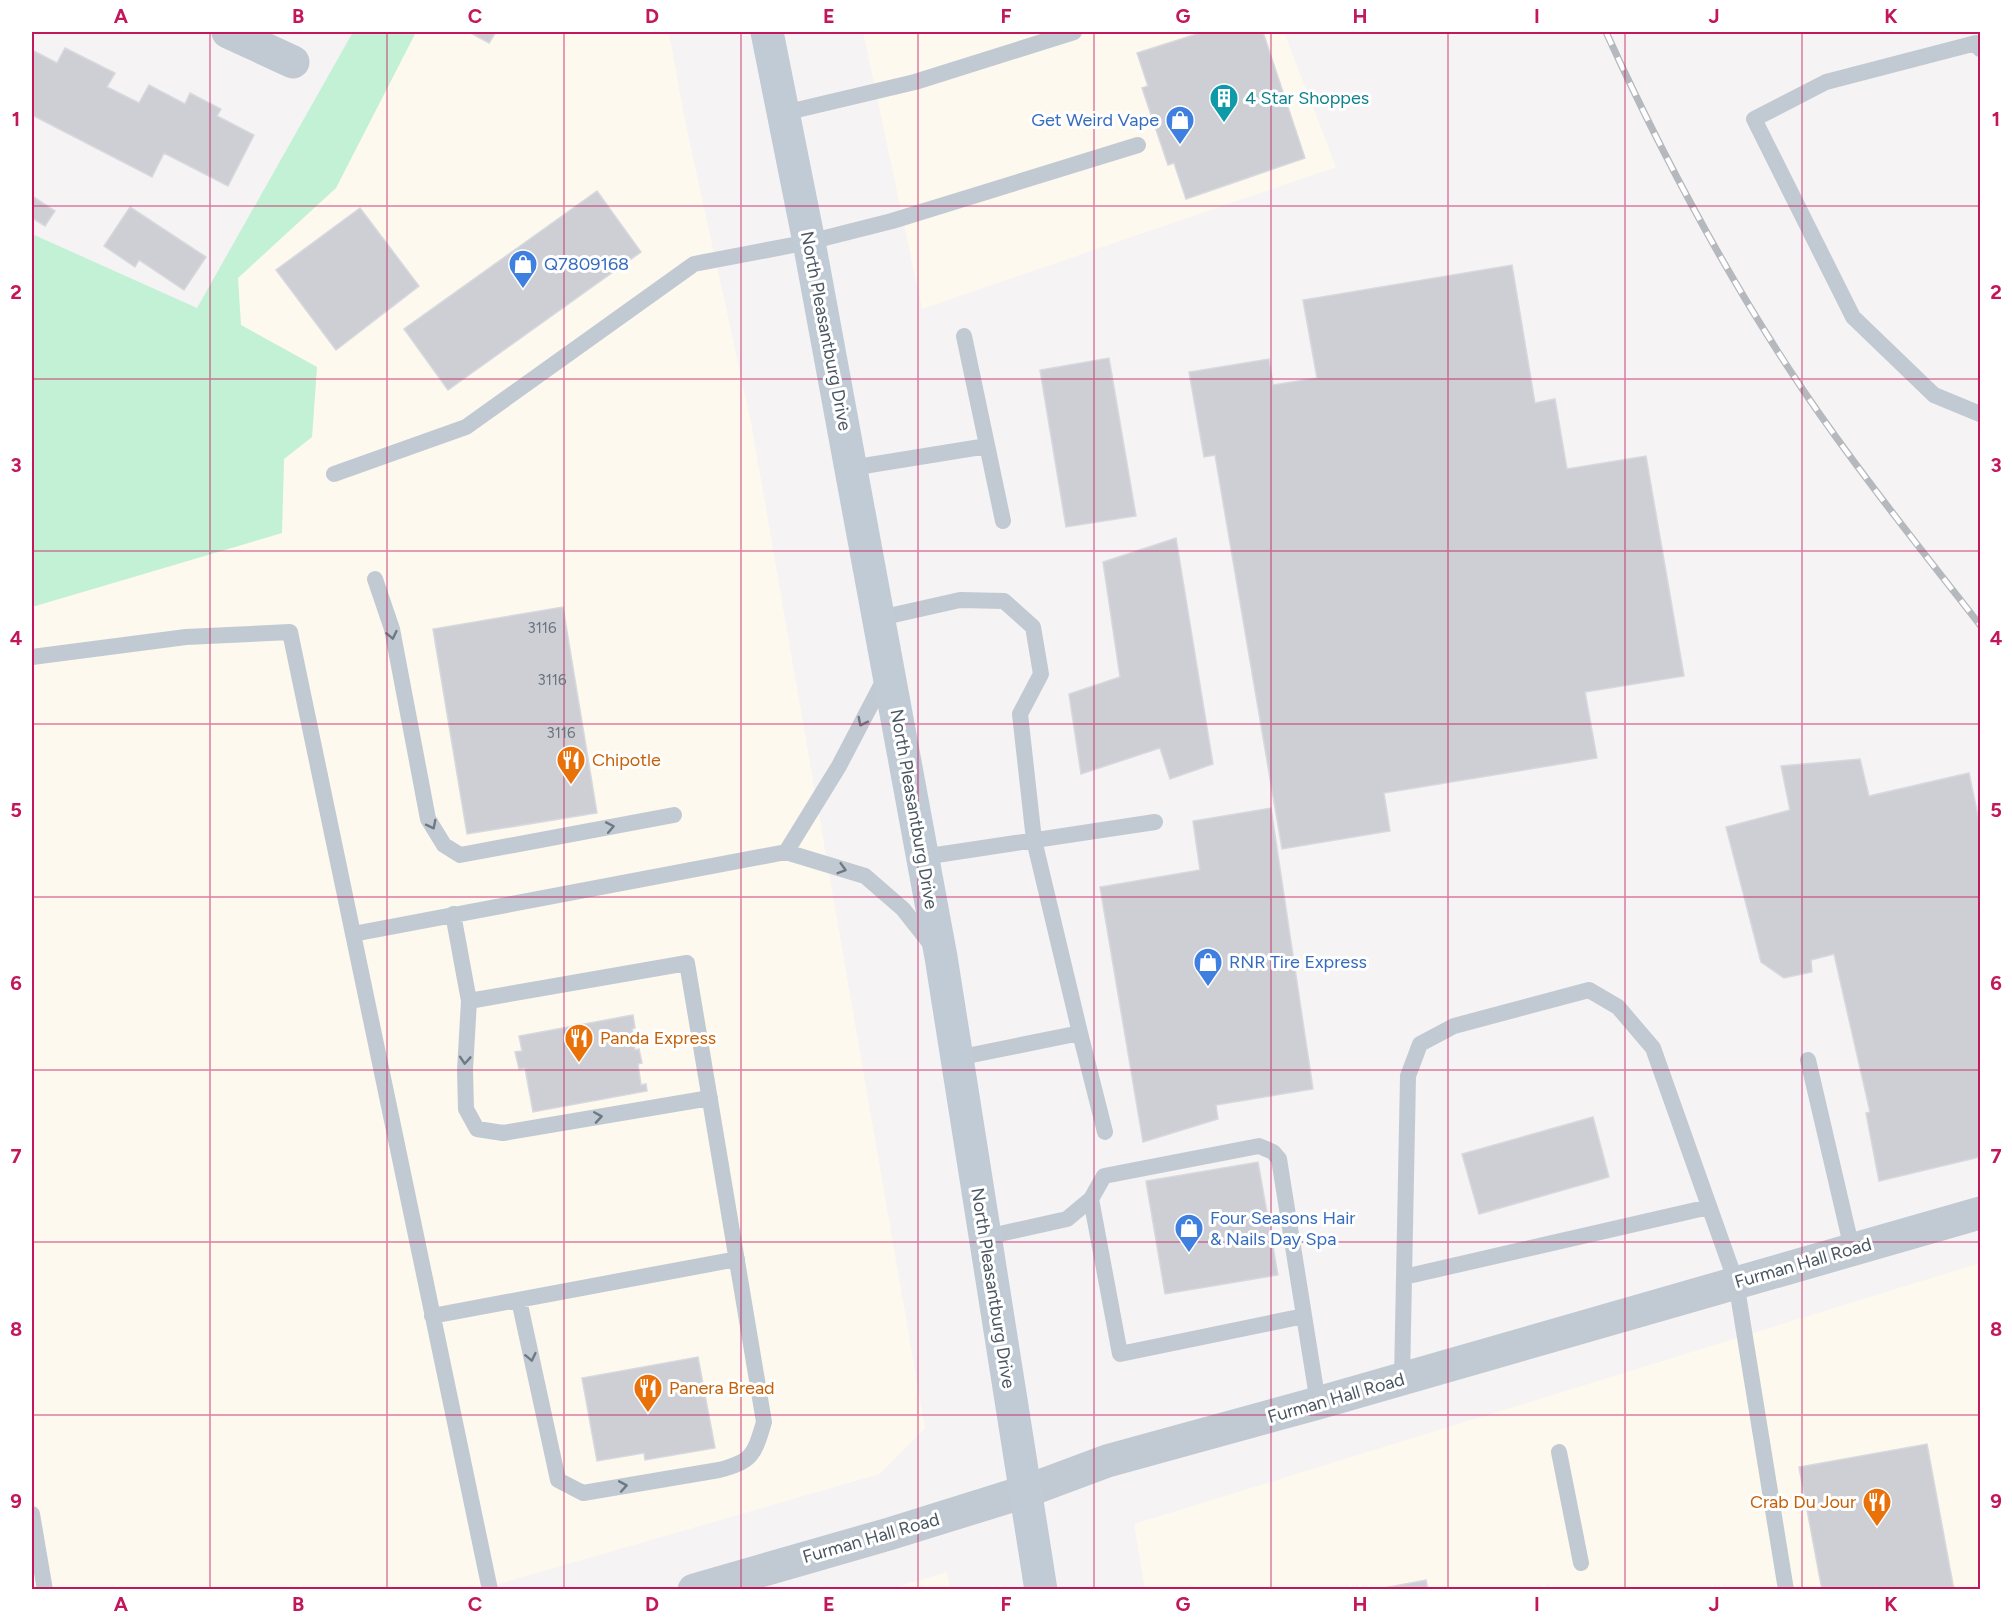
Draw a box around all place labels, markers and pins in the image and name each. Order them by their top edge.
building icon: 4 Star Shoppes [1208,82,1240,124]
place label: 4 Star Shoppes [1245,87,1369,109]
shop icon: Get Weird Vape [1164,104,1196,146]
place label: Get Weird Vape [1031,109,1159,131]
shop icon: Q7809168 [507,248,539,290]
place label: Q7809168 [544,253,629,275]
restaurant icon: Chipotle [555,744,587,786]
place label: Chipotle [592,749,661,771]
shop icon: RNR Tire Express [1192,946,1224,988]
place label: RNR Tire Express [1229,951,1367,973]
restaurant icon: Panda Express [563,1022,595,1064]
place label: Panda Express [600,1027,716,1049]
place label: Four Seasons Hair & Nails Day Spa [1210,1207,1355,1250]
shop icon: Four Seasons Hair & Nails Day Spa [1173,1212,1205,1254]
restaurant icon: Panera Bread [632,1372,664,1414]
place label: Panera Bread [669,1377,775,1399]
restaurant icon: Crab Du Jour [1861,1486,1893,1528]
place label: Crab Du Jour [1750,1491,1856,1513]

